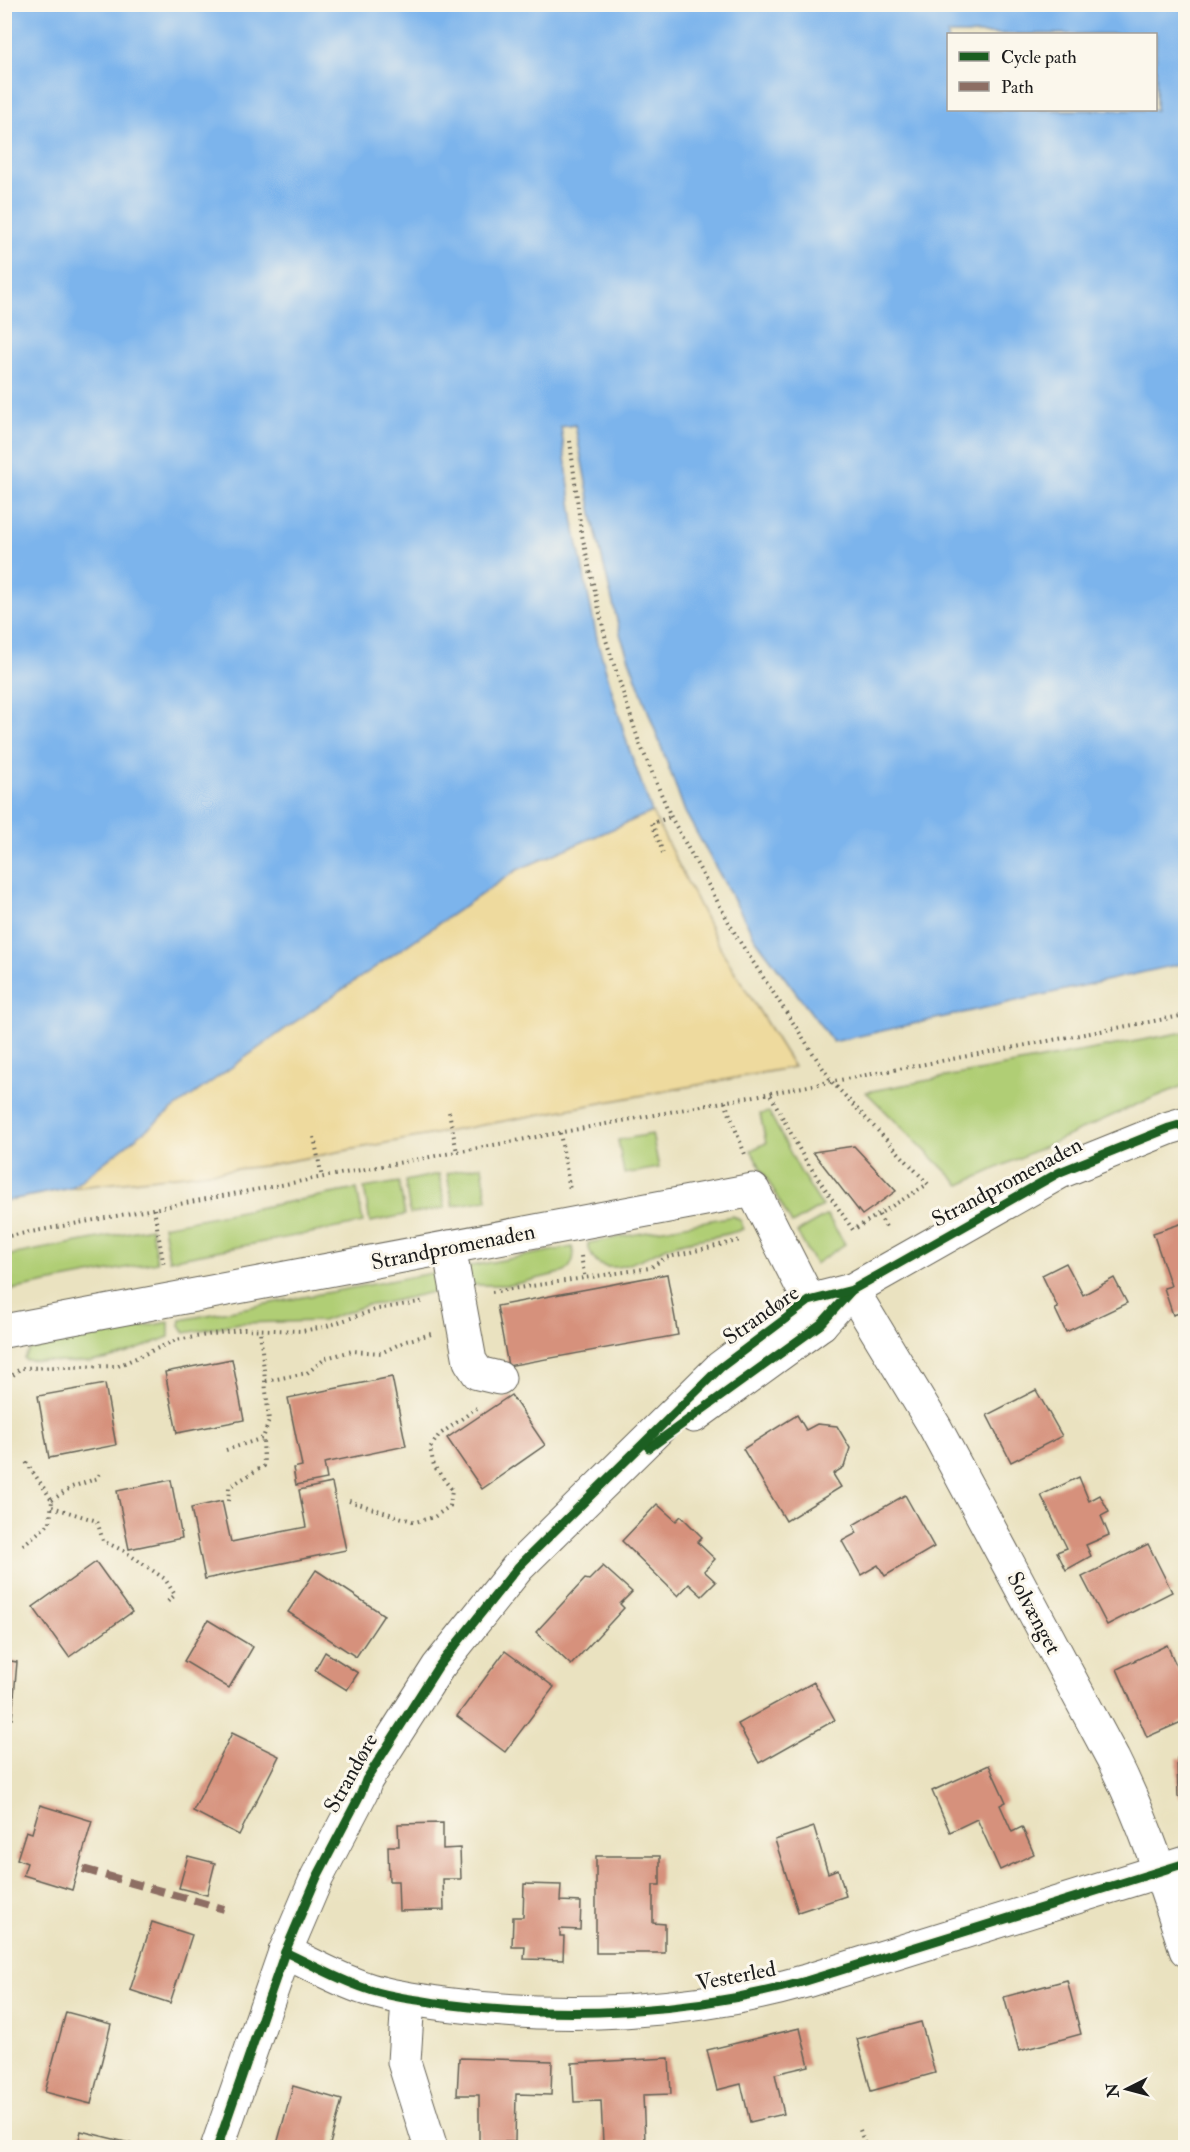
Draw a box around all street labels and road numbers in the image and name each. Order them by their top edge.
street label: Strandpromenaden [927,1131,1088,1234]
street label: Strandpromenaden [369,1217,538,1278]
street label: Strandøre [717,1279,805,1351]
street label: Solvænget [1001,1567,1067,1659]
street label: Strandøre [318,1728,384,1818]
street label: Vesterled [694,1955,778,1997]

